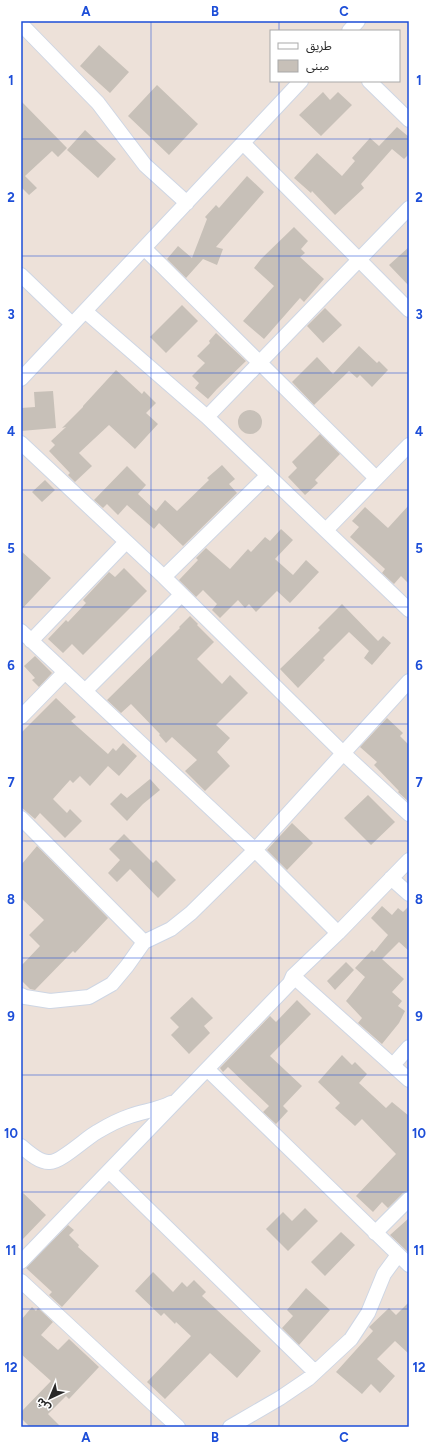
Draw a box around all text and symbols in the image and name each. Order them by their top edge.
text: A [81,4,91,19]
text: B [211,4,219,19]
text: C [339,4,349,19]
legend [270,30,400,82]
text: طريق [306,39,332,54]
text: مبنى [306,59,329,73]
text: 1 [8,73,14,88]
text: 1 [416,73,422,88]
text: 2 [7,190,15,205]
text: 2 [415,190,423,205]
text: 3 [7,307,15,322]
text: 3 [415,307,423,322]
text: 4 [7,424,15,439]
text: 4 [415,424,423,439]
text: 5 [7,541,15,556]
text: 5 [415,541,423,556]
text: 6 [7,658,15,673]
text: 6 [415,658,423,673]
text: 7 [7,775,15,790]
text: 7 [415,775,423,790]
text: 8 [7,892,15,907]
text: 8 [415,892,423,907]
text: 9 [7,1009,15,1024]
text: 9 [415,1009,423,1024]
text: 10 [4,1126,18,1141]
text: 10 [412,1126,426,1141]
text: 11 [6,1243,16,1258]
text: 11 [414,1243,424,1258]
text: 12 [4,1360,18,1375]
text: 12 [412,1360,426,1375]
north arrow [30,1378,70,1418]
text: ش [33,1395,53,1415]
text: A [81,1430,91,1445]
text: B [211,1430,219,1445]
text: C [339,1430,349,1445]

